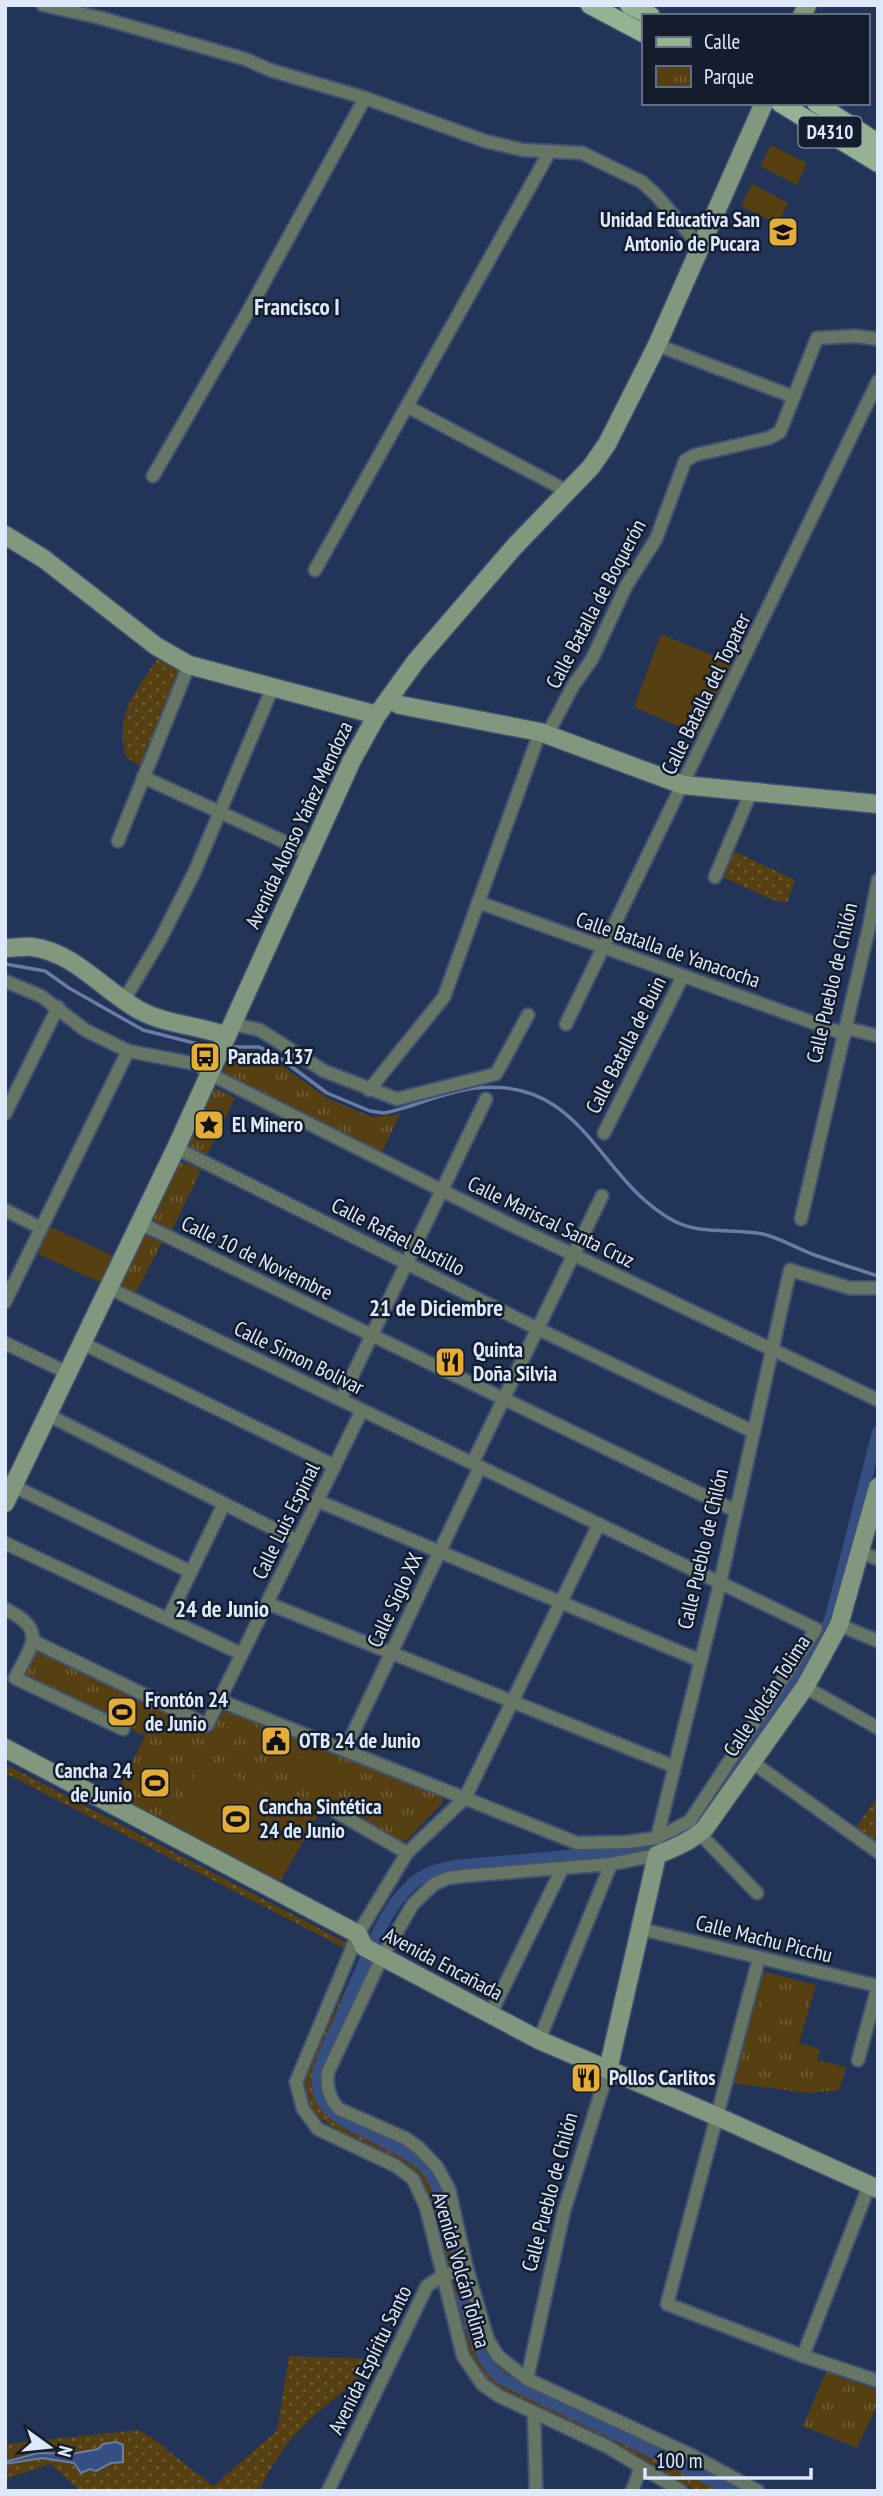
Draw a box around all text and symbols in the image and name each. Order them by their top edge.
legend [642,14,869,105]
text: Calle [704,28,740,55]
text: Parque [704,63,754,90]
road number: D4310 [798,116,862,148]
place label: Unidad Educativa San Antonio de Pucara [600,206,760,257]
school or university icon: Unidad Educativa San Antonio de Pucara [766,215,800,249]
district label: Francisco I [254,292,340,321]
street label: Calle Batalla de Boquerón [540,514,652,693]
street label: Calle Batalla del Topater [655,608,756,779]
street label: Avenida Alonso Yañez Mendoza [239,717,358,933]
street label: Calle Pueblo de Chilón [800,900,863,1066]
street label: Calle Batalla de Yanacocha [572,905,764,994]
street label: Calle Batalla de Buin [579,971,672,1118]
bus stop icon: Parada 137 [188,1040,222,1074]
place label: Parada 137 [228,1043,313,1070]
place icon: El Minero [192,1108,226,1142]
place label: El Minero [232,1111,303,1138]
street label: Calle Mariscal Santa Cruz [463,1170,639,1274]
street label: Calle Rafael Bustillo [327,1191,470,1282]
street label: Calle 10 de Noviembre [177,1209,337,1306]
district label: 21 de Diciembre [369,1293,503,1322]
street label: Calle Simon Bolivar [230,1314,369,1401]
place label: Quinta Doña Silvia [473,1336,557,1387]
restaurant icon: Quinta Doña Silvia [433,1345,467,1379]
street label: Calle Luis Espinal [246,1458,325,1584]
street label: Calle Pueblo de Chilón [671,1466,734,1632]
street label: Calle Siglo XX [361,1548,428,1652]
district label: 24 de Junio [175,1594,269,1623]
street label: Calle Volcán Tolima [717,1630,816,1762]
place label: Frontón 24 de Junio [145,1686,228,1737]
sports icon: Frontón 24 de Junio [105,1695,139,1729]
public building icon: OTB 24 de Junio [259,1724,293,1758]
place label: OTB 24 de Junio [299,1727,421,1754]
place label: Cancha 24 de Junio [55,1757,132,1808]
sports icon: Cancha 24 de Junio [138,1766,172,1800]
place label: Cancha Sintética 24 de Junio [259,1793,382,1844]
sports icon: Cancha Sintética 24 de Junio [219,1802,253,1836]
street label: Calle Machu Picchu [693,1909,835,1969]
street label: Avenida Encañada [379,1921,507,2006]
restaurant icon: Pollos Carlitos [569,2061,603,2095]
place label: Pollos Carlitos [609,2064,716,2091]
street label: Calle Pueblo de Chilón [515,2109,584,2274]
street label: Avenida Volcán Tolima [426,2189,497,2351]
street label: Avenida Espíritu Santo [322,2281,417,2439]
north arrow [14,2412,84,2482]
scale bar [645,2436,811,2480]
text: N [53,2443,78,2459]
text: 100 m [656,2447,702,2474]

